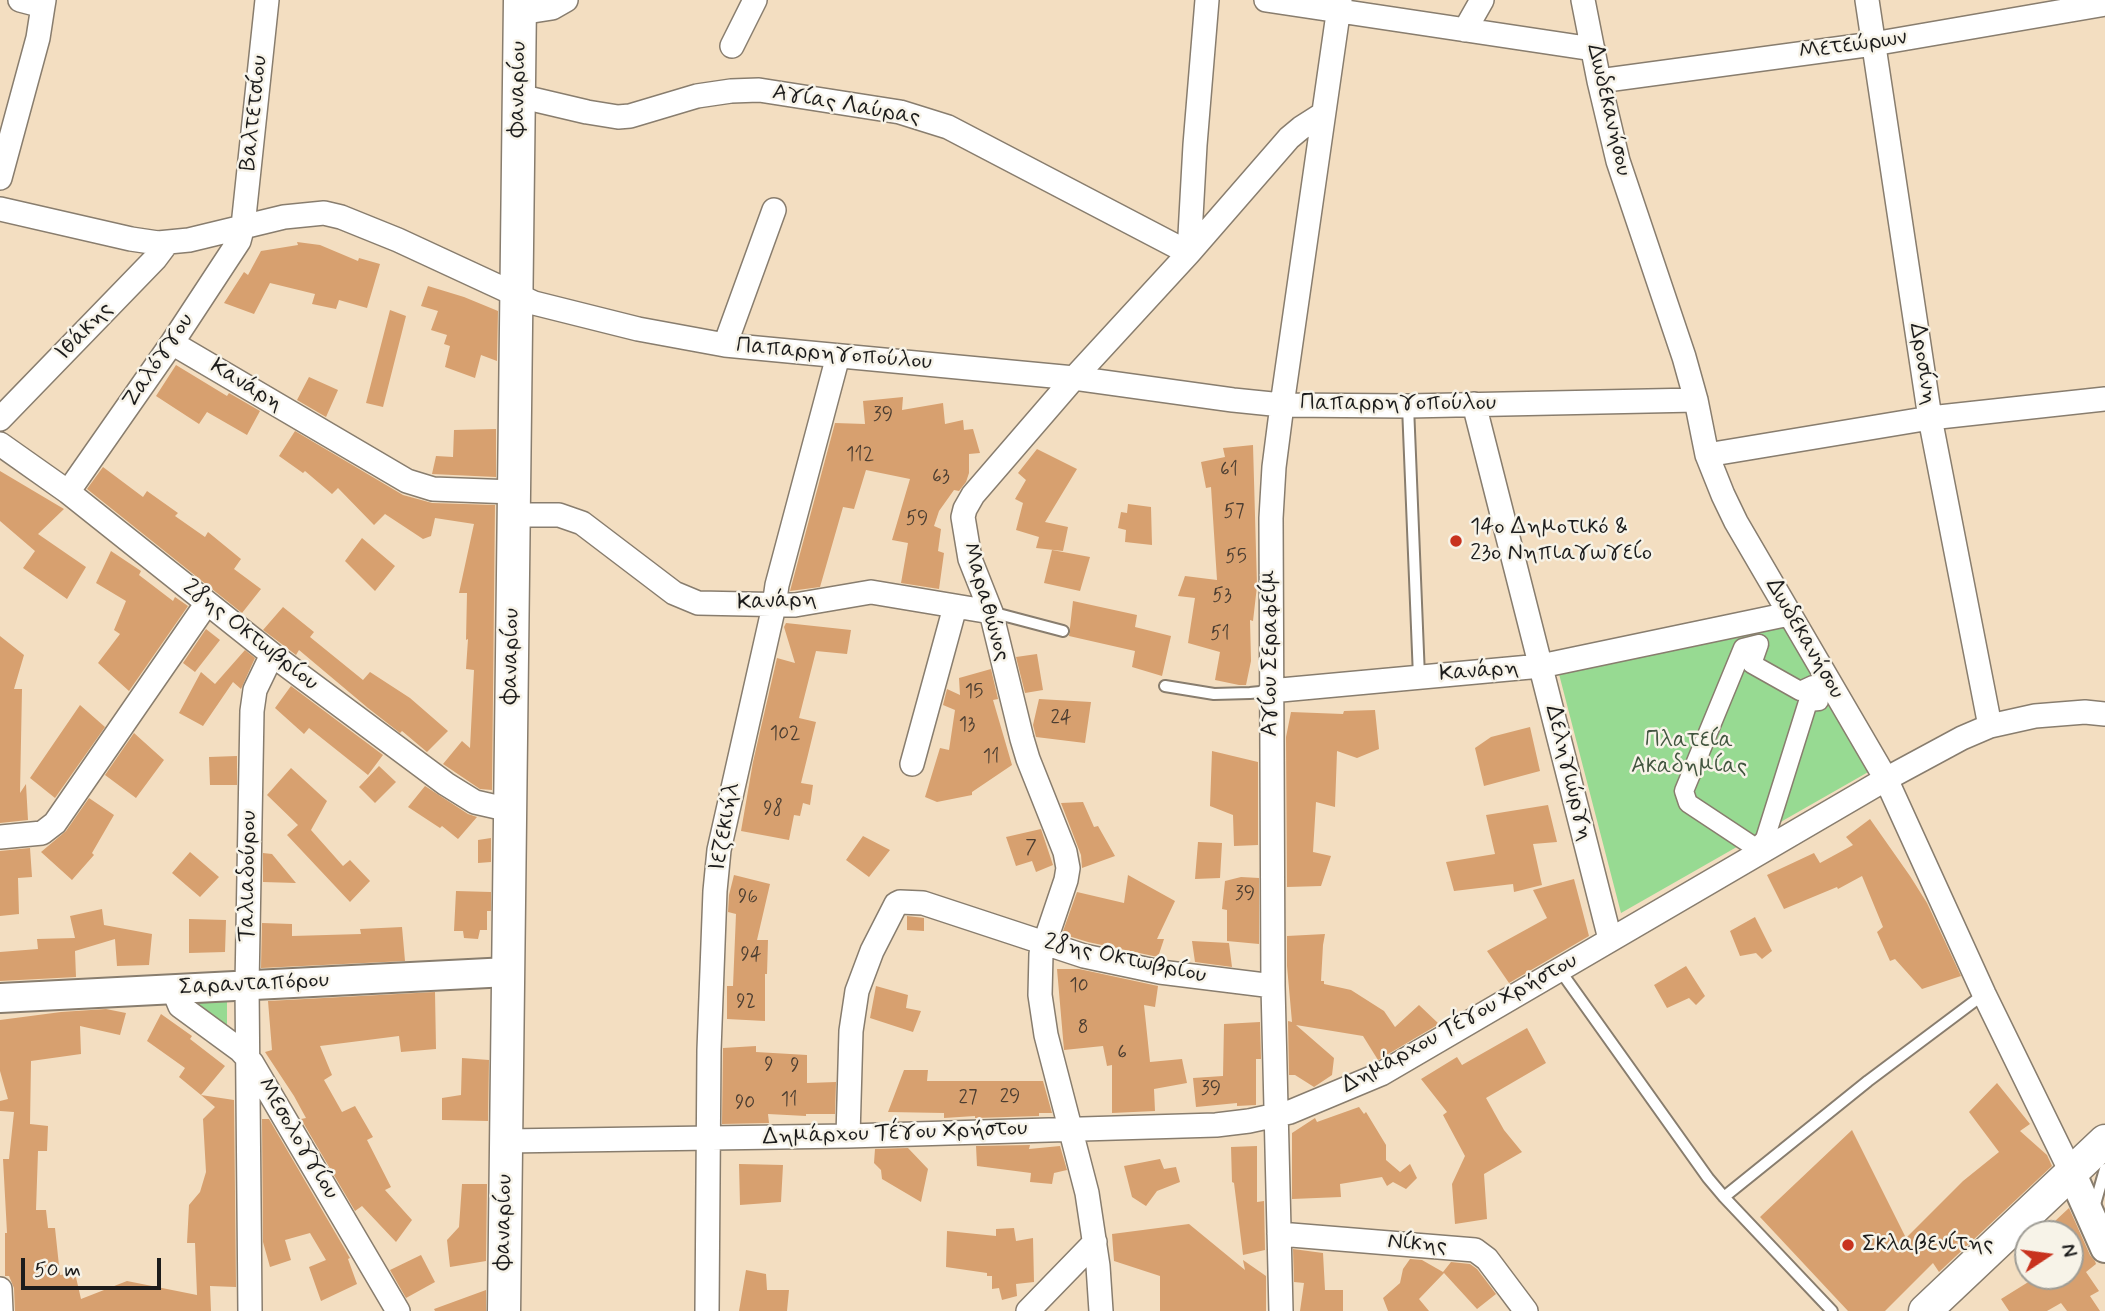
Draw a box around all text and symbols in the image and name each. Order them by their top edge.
street label: Μετεώρων [1797,25,1909,67]
street label: Φαναρίου [504,41,534,137]
street label: Δωδεκανήσου [1579,41,1637,179]
street label: Βαλτετσίου [235,54,275,172]
street label: Αγίας Λαύρας [770,79,922,133]
street label: Ιθάκης [50,297,120,367]
street label: Ζαλόγγου [117,308,201,414]
street label: Δροσίνη [1902,321,1942,407]
street label: Παπαρρηγοπούλου [735,333,933,377]
street label: Κανάρη [205,354,287,418]
street label: Παπαρρηγοπούλου [1300,390,1496,418]
house number: 39 [873,405,893,427]
house number: 112 [846,445,874,467]
house number: 61 [1220,460,1238,482]
house number: 63 [932,467,950,489]
house number: 57 [1224,502,1244,524]
house number: 59 [906,509,928,531]
place label: 14ο Δημοτικό & 23ο Νηπιαγωγείο [1470,514,1652,568]
marker: 14ο Δημοτικό & 23ο Νηπιαγωγείο [1448,533,1464,549]
street label: Μαραθώνος [955,539,1015,665]
house number: 55 [1225,547,1247,569]
street label: Αγίου Σεραφείμ [1257,569,1285,737]
street label: 28ης Οκτωβρίου [177,574,323,698]
street label: Δωδεκανήσου [1758,574,1850,704]
street label: Κανάρη [736,586,818,618]
house number: 53 [1212,586,1232,608]
street label: Φαναρίου [497,608,527,704]
house number: 51 [1210,624,1230,646]
street label: Κανάρη [1438,655,1520,689]
house number: 15 [965,682,983,704]
street label: Δεληγιώργη [1538,702,1598,844]
house number: 24 [1051,708,1071,730]
house number: 13 [959,715,975,737]
house number: 102 [770,724,800,746]
park label: Πλατεία Ακαδημίας [1631,727,1747,781]
house number: 11 [983,747,999,769]
street label: Ιεζεκιήλ [705,781,747,873]
house number: 98 [763,799,783,821]
street label: Ταλιαδούρου [234,810,264,942]
house number: 7 [1025,838,1037,860]
house number: 39 [1235,884,1255,906]
house number: 96 [738,887,758,909]
street label: 28ης Οκτωβρίου [1041,929,1209,991]
house number: 94 [741,945,761,967]
street label: Δημάρχου Τέγου Χρήστου [1337,948,1583,1100]
street label: Σαρανταπόρου [178,967,330,1003]
house number: 10 [1069,976,1089,998]
house number: 92 [736,992,756,1014]
house number: 8 [1078,1018,1088,1040]
house number: 6 [1117,1043,1127,1065]
house number: 9 [764,1055,774,1077]
house number: 9 [790,1056,800,1078]
street label: Μεσολογγίου [250,1073,344,1205]
house number: 39 [1201,1079,1221,1101]
house number: 29 [1000,1087,1020,1109]
house number: 27 [959,1088,977,1110]
house number: 11 [781,1090,797,1112]
house number: 90 [735,1093,755,1115]
street label: Δημάρχου Τέγου Χρήστου [762,1116,1028,1152]
street label: Φαναρίου [490,1174,520,1270]
north arrow [2014,1220,2084,1290]
street label: Νίκης [1386,1229,1448,1261]
place label: Σκλαβενίτης [1862,1231,1993,1259]
marker: Σκλαβενίτης [1840,1237,1856,1253]
text: N [2054,1242,2082,1260]
scale bar [24,1244,164,1288]
text: 50 m [34,1256,81,1284]

